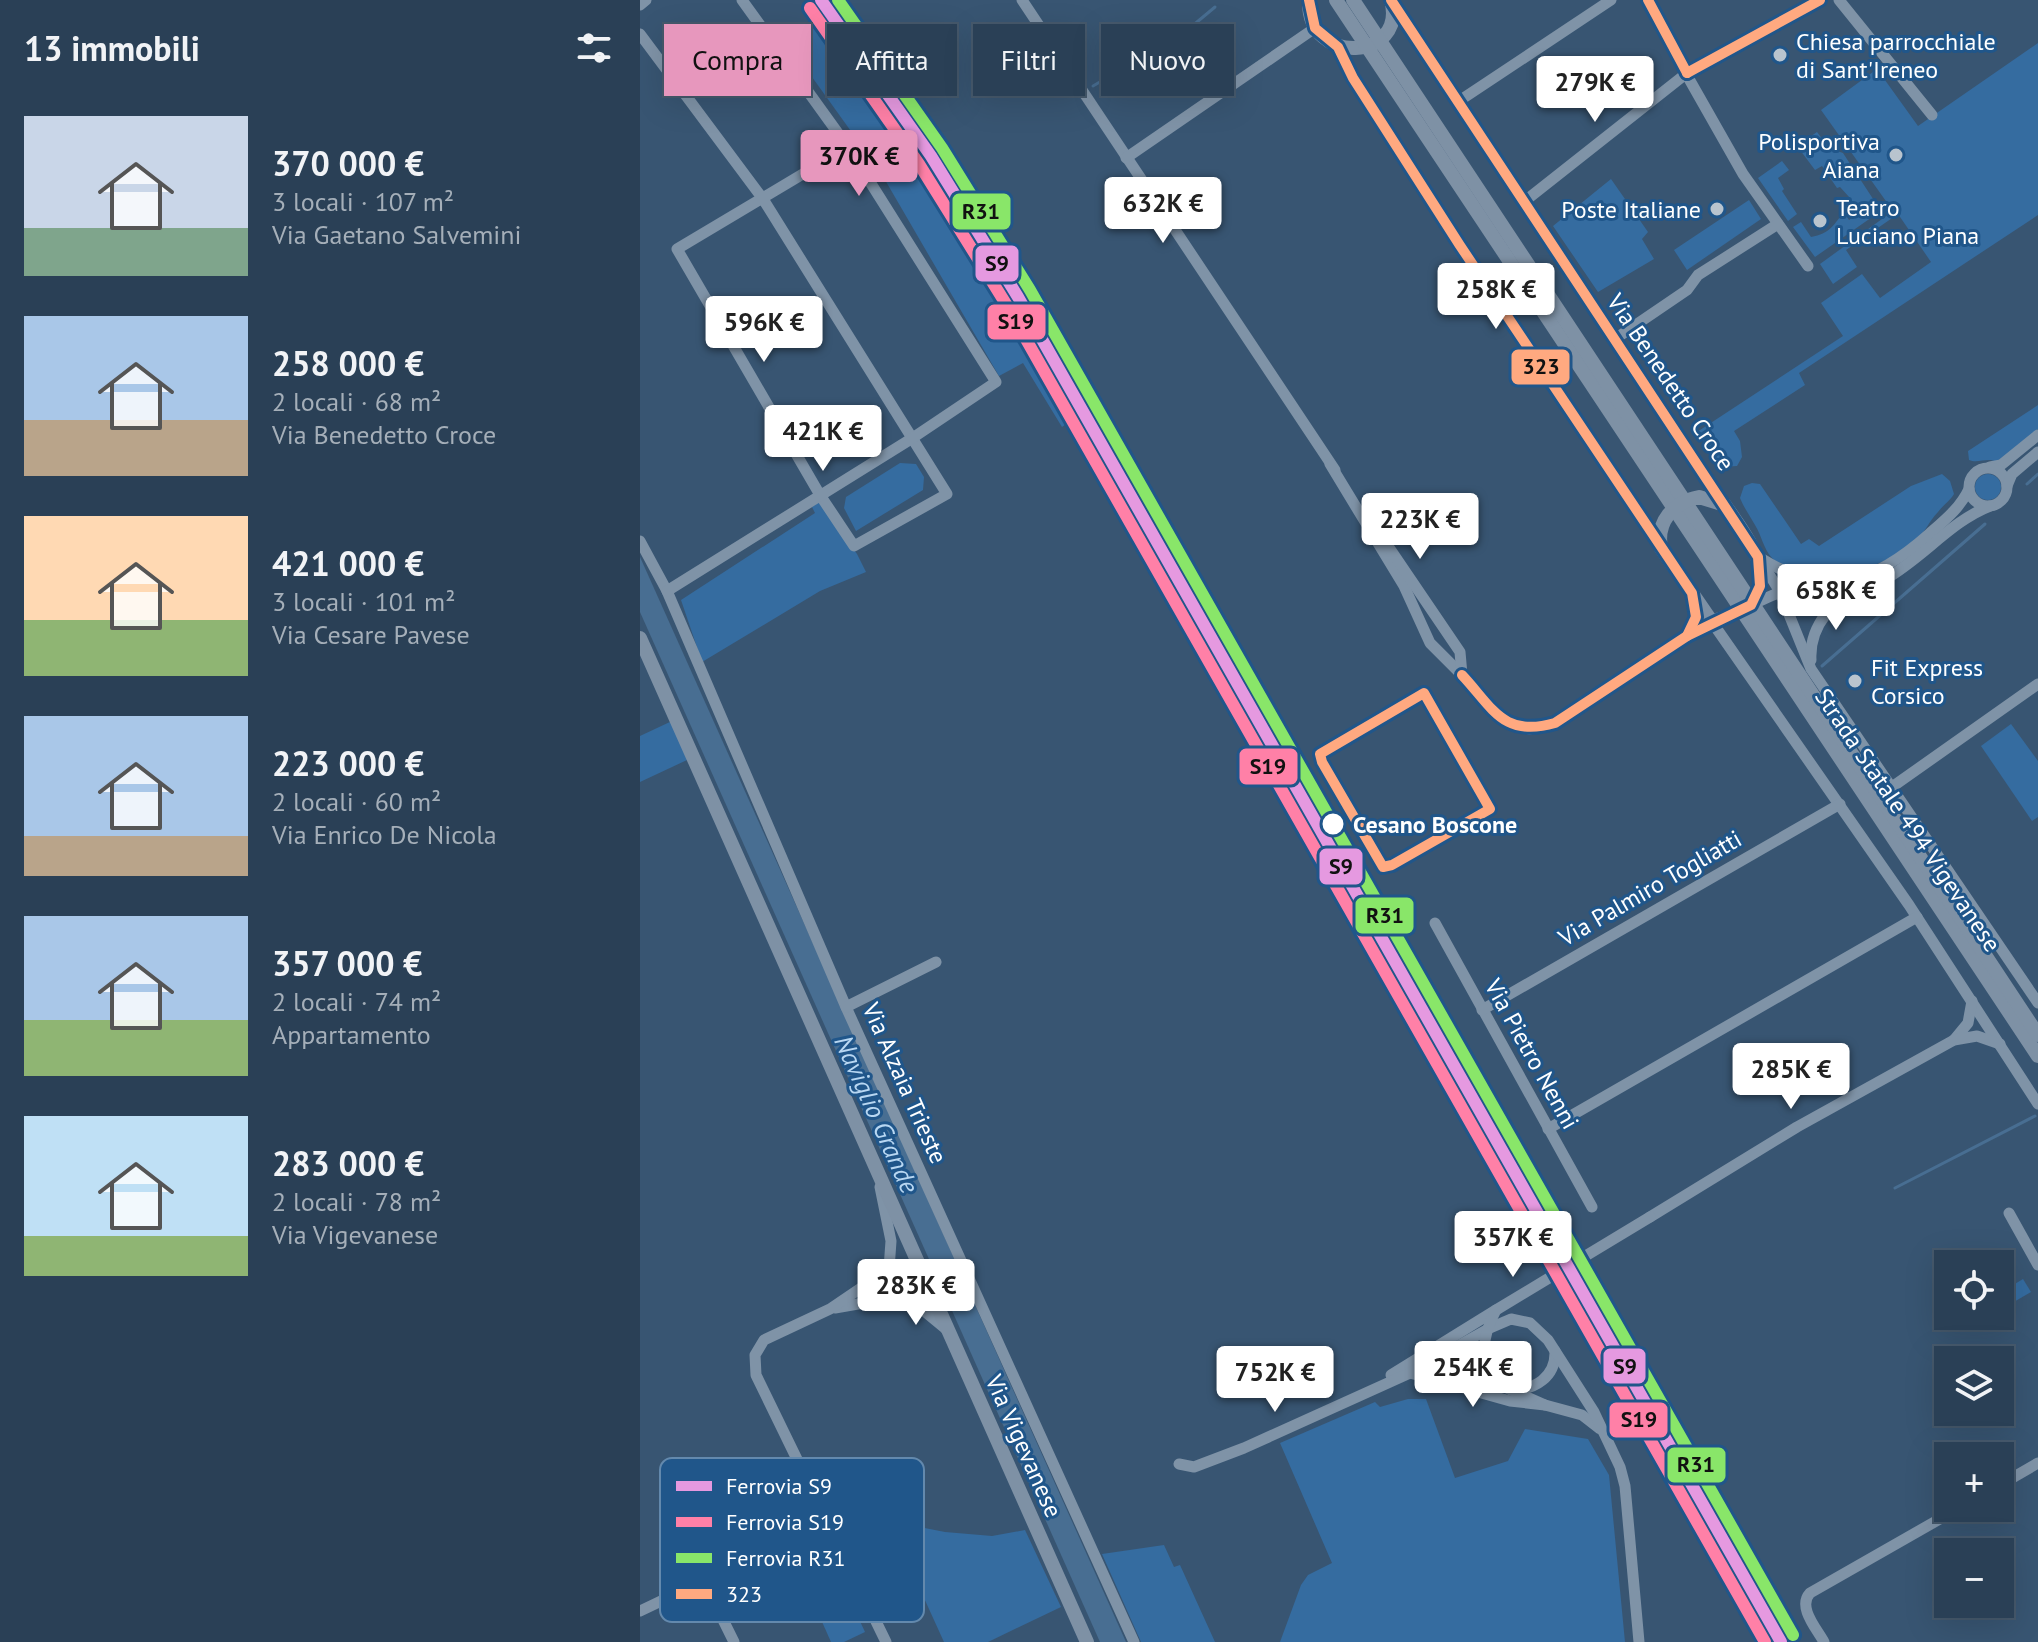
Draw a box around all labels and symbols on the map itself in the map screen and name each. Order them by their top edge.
place label: Chiesa parrocchiale di Sant'Ireneo [1796,26,1996,85]
marker: Chiesa parrocchiale di Sant'Ireneo [1771,46,1789,64]
pin: 279K € [1530,56,1660,124]
place label: Polisportiva Aiana [1758,126,1880,185]
pin: 370K € [794,130,924,198]
marker: Polisportiva Aiana [1887,146,1905,164]
pin: 632K € [1098,177,1228,245]
line badge: R31 [951,192,1012,231]
place label: Teatro Luciano Piana [1836,192,1979,251]
place label: Poste Italiane [1561,194,1701,225]
text: R31 [962,197,1000,225]
marker: Poste Italiane [1708,200,1726,218]
marker: Teatro Luciano Piana [1811,212,1829,230]
line badge: S9 [974,244,1020,283]
text: S9 [985,249,1009,277]
pin: 258K € [1431,263,1561,331]
street label: Via Benedetto Croce [1600,287,1742,477]
pin: 596K € [699,296,829,364]
line badge: S19 [986,303,1047,341]
text: S19 [998,307,1034,335]
line badge: 323 [1510,348,1571,386]
text: 323 [1522,352,1560,380]
pin: 421K € [758,405,888,473]
pin: 223K € [1355,493,1485,561]
pin: 658K € [1771,564,1901,632]
place label: Fit Express Corsico [1871,652,1983,711]
marker: Fit Express Corsico [1846,672,1864,690]
street label: Strada Statale 494 Vigevanese [1808,682,2008,958]
line badge: S19 [1238,747,1299,786]
text: S19 [1250,752,1286,780]
place label: Cesano Boscone [1353,809,1517,840]
marker: Cesano Boscone [1320,811,1346,837]
street label: Via Palmiro Togliatti [1552,823,1747,954]
line badge: S9 [1318,847,1364,886]
text: S9 [1329,852,1353,880]
line badge: R31 [1354,896,1415,935]
text: R31 [1366,901,1404,929]
street label: Via Pietro Nenni [1477,973,1586,1135]
street label: Via Alzaia Trieste [855,997,954,1168]
water label: Naviglio Grande [827,1030,927,1198]
pin: 285K € [1726,1043,1856,1111]
pin: 357K € [1448,1211,1578,1279]
pin: 283K € [851,1259,981,1327]
pin: 254K € [1408,1341,1538,1409]
pin: 752K € [1210,1346,1340,1414]
line badge: S9 [1602,1347,1647,1385]
text: S9 [1613,1352,1637,1380]
street label: Via Vigevanese [978,1369,1069,1522]
line badge: S19 [1608,1401,1669,1439]
text: S19 [1621,1405,1657,1433]
line badge: R31 [1666,1446,1727,1484]
text: R31 [1677,1450,1715,1478]
legend [660,1458,924,1622]
text: Ferrovia S9 [726,1472,832,1500]
text: Ferrovia S19 [726,1508,844,1536]
text: Ferrovia R31 [726,1544,845,1572]
text: 323 [726,1580,762,1608]

